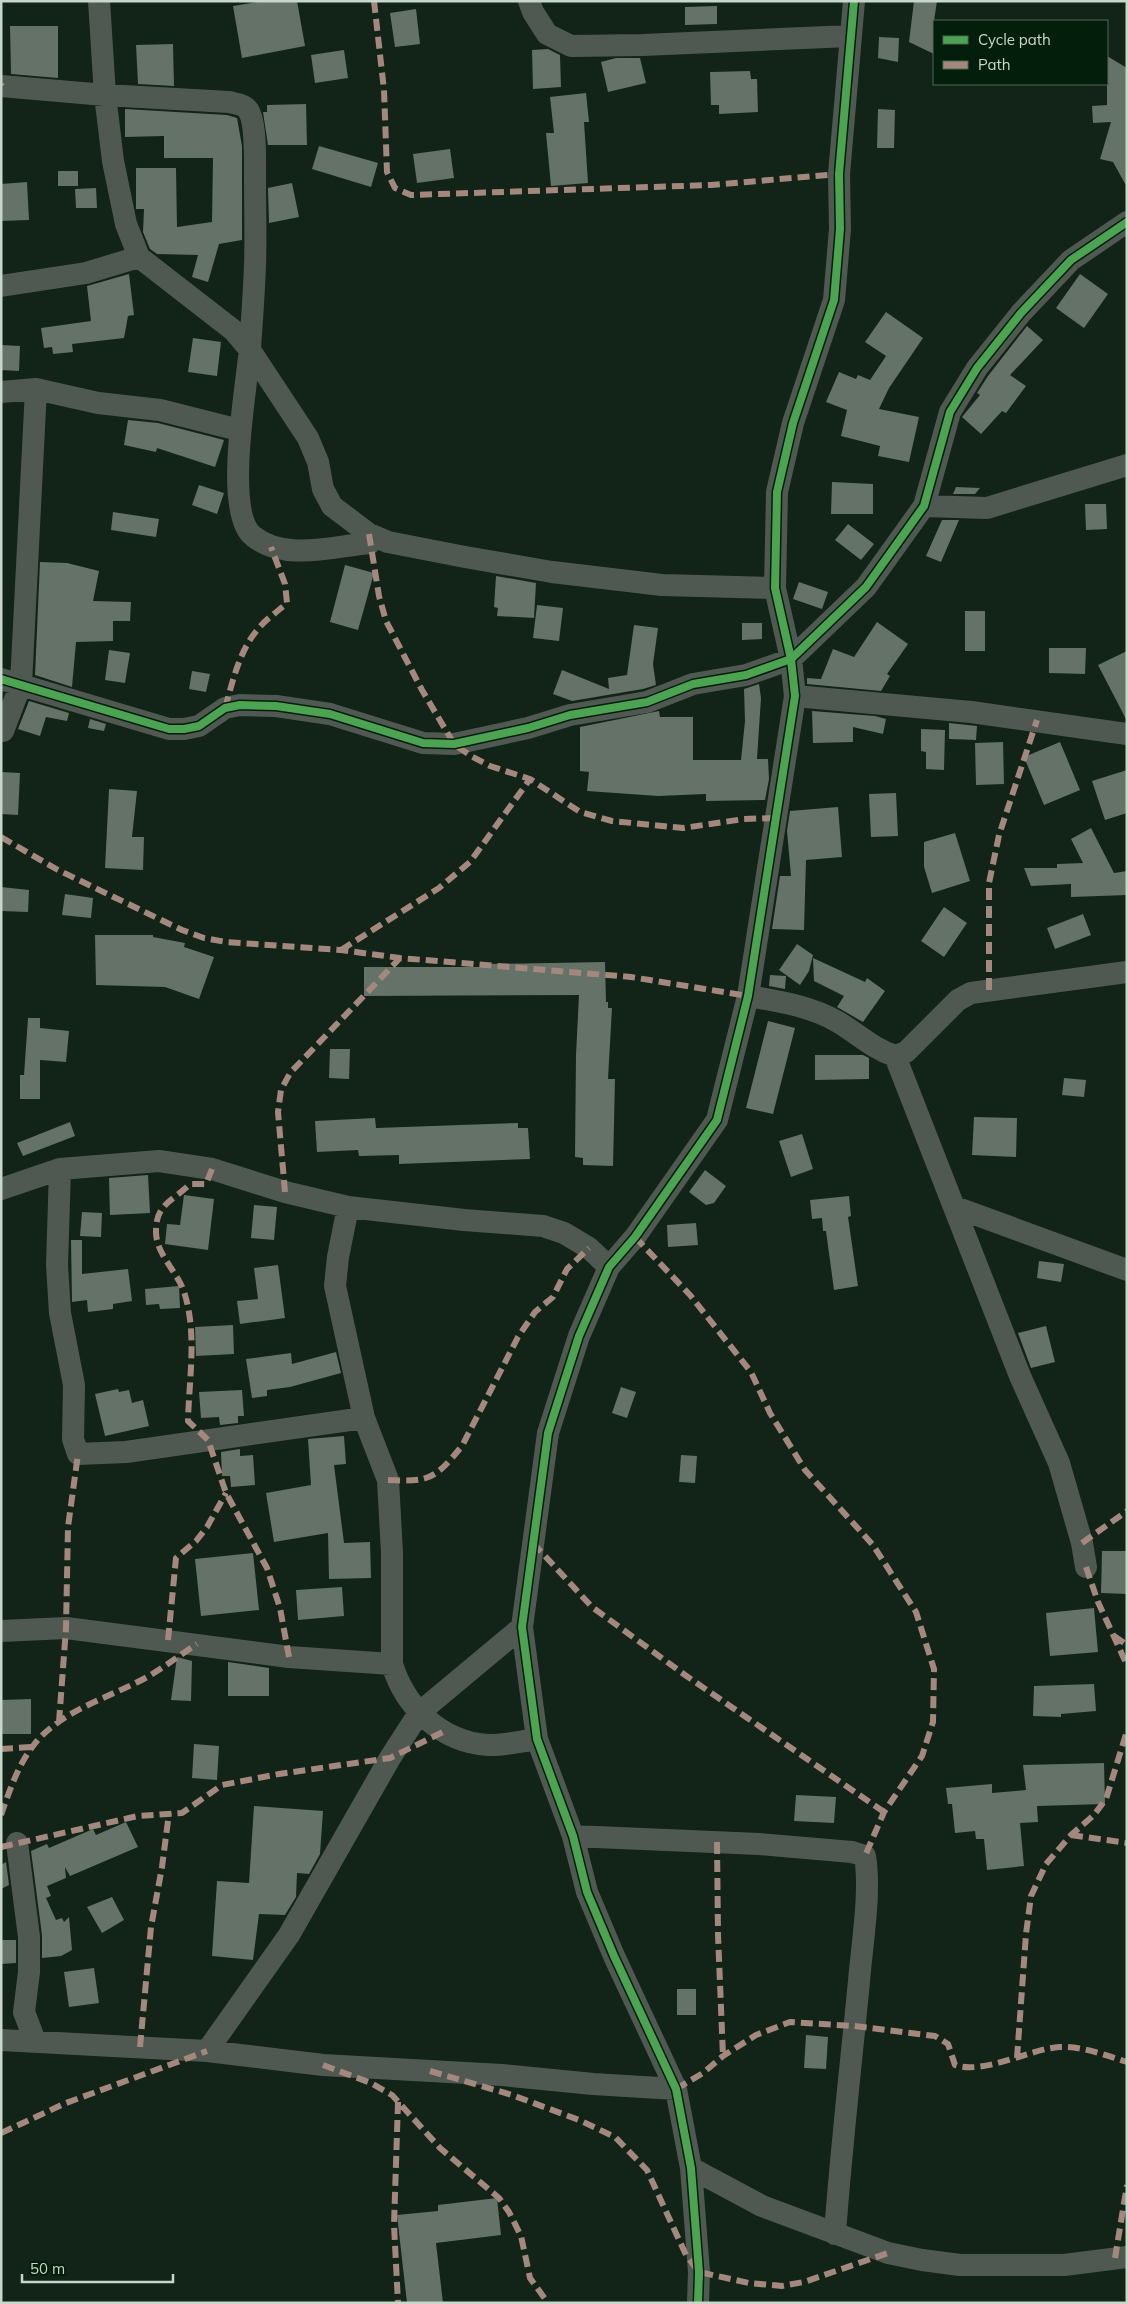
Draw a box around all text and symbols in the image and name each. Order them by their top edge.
legend [933,20,1108,85]
text: Cycle path [978,30,1051,49]
text: Path [978,55,1010,74]
scale bar [22,2252,174,2284]
text: 50 m [30,2259,65,2278]

